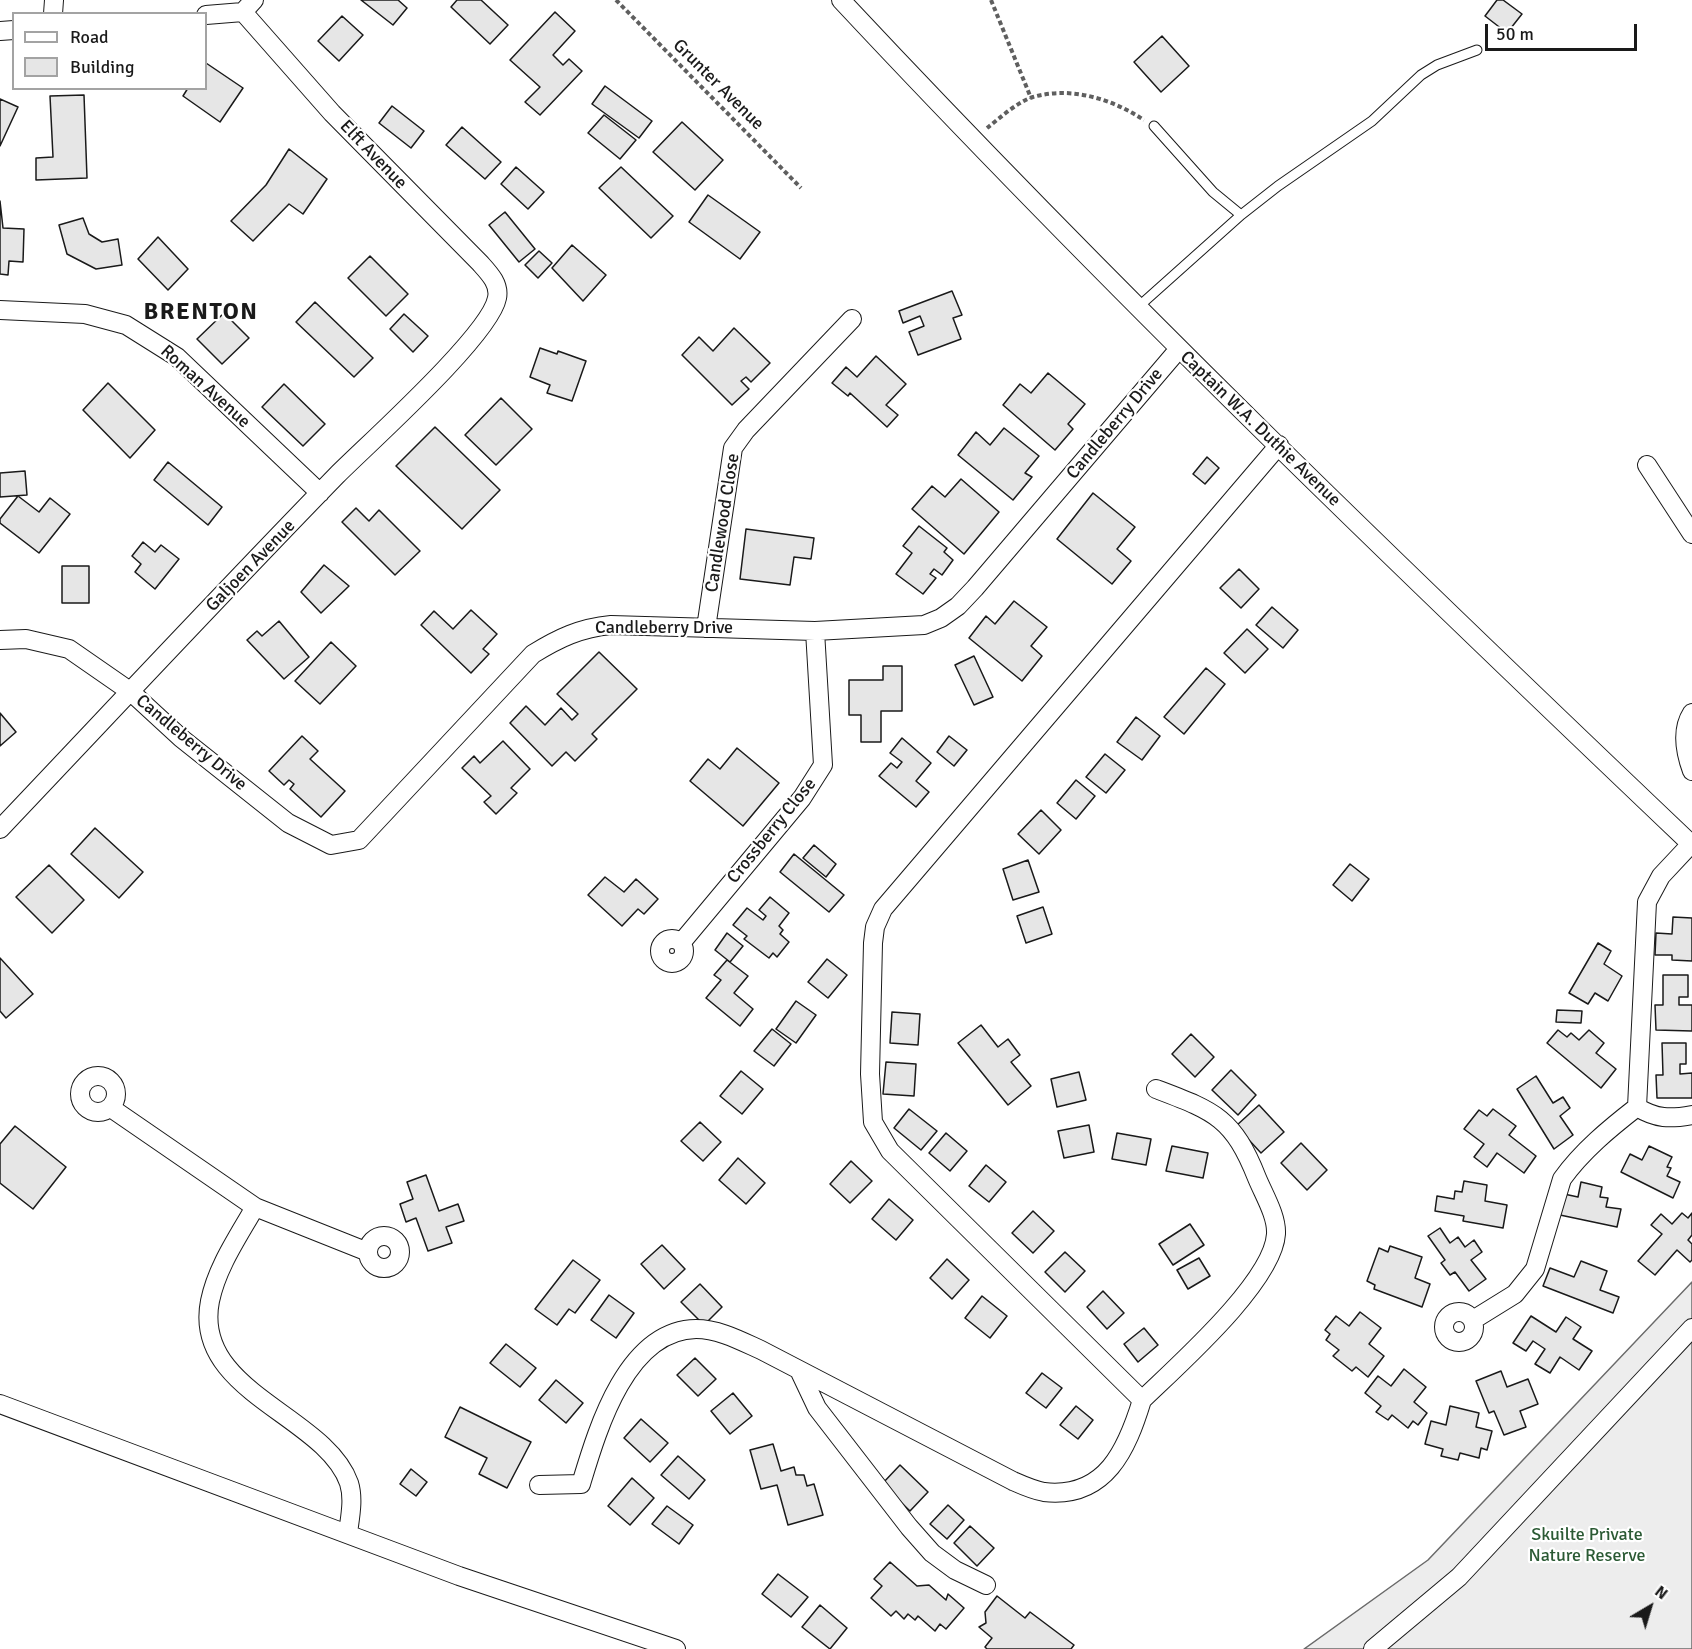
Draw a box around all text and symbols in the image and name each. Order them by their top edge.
legend [12,12,207,90]
scale bar [1488,12,1640,50]
text: 50 m [1496,23,1534,45]
text: Road [70,26,109,48]
street label: Grunter Avenue [668,35,768,135]
text: Building [70,56,134,78]
street label: Elft Avenue [335,116,411,194]
district label: BRENTON [144,299,258,327]
street label: Roman Avenue [156,341,254,433]
street label: Captain W.A. Duthie Avenue [1175,347,1345,511]
street label: Candleberry Drive [1062,364,1168,484]
street label: Candlewood Close [701,452,745,594]
street label: Galjoen Avenue [202,516,300,616]
street label: Candleberry Drive [595,617,733,639]
street label: Candleberry Drive [131,690,251,796]
street label: Crossberry Close [723,774,821,888]
park label: Skuilte Private Nature Reserve [1528,1524,1646,1567]
north arrow [1620,1577,1680,1637]
text: N [1651,1582,1672,1604]

